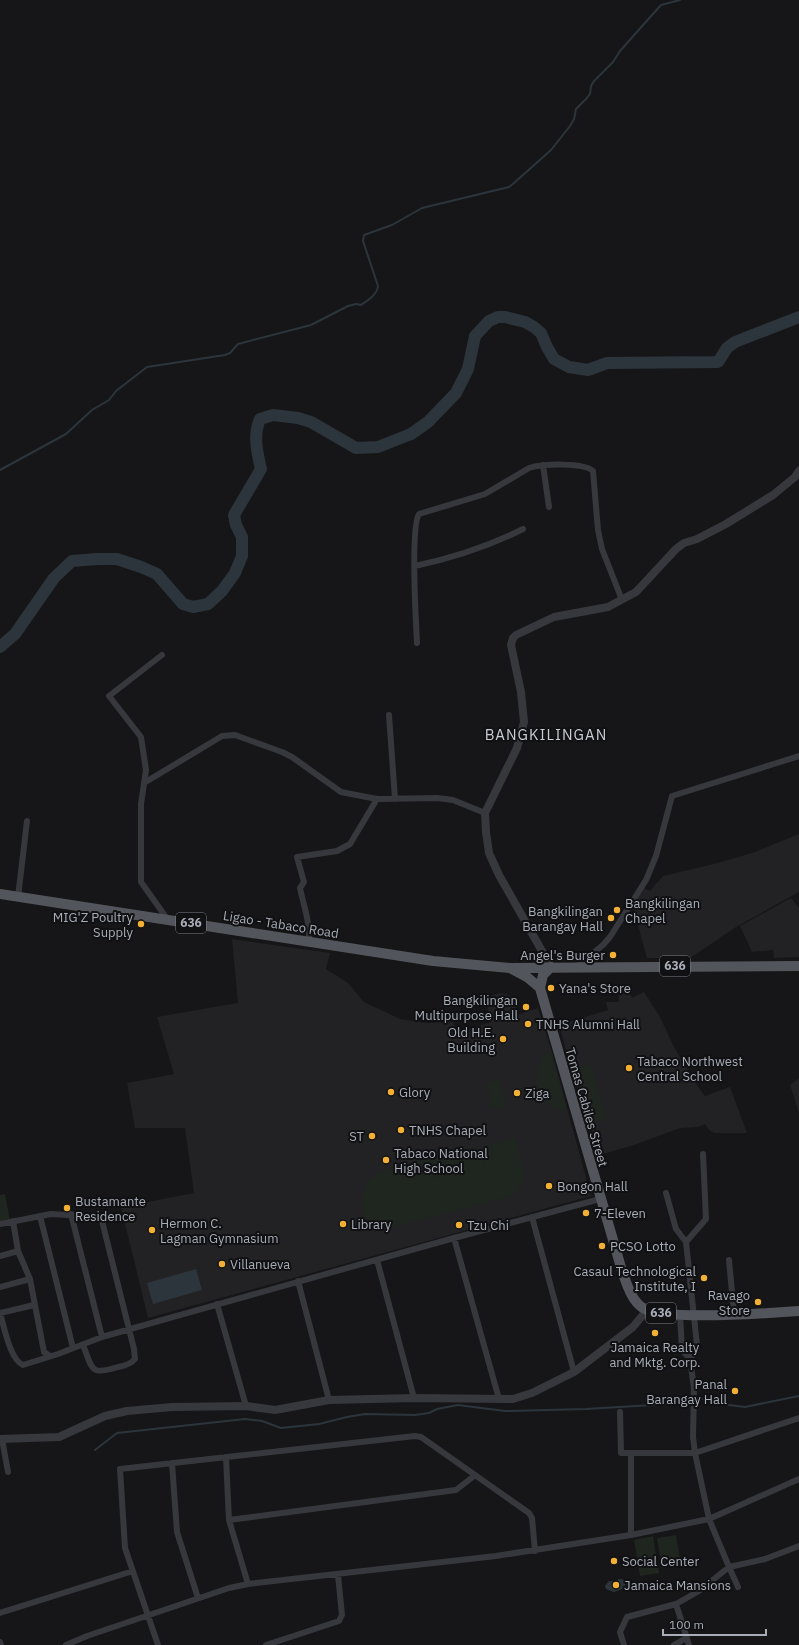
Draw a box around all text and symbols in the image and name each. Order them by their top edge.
district label: BANGKILINGAN [485,725,607,744]
place label: Bangkilingan Chapel [625,895,700,927]
place label: Bangkilingan Barangay Hall [522,903,603,935]
marker: Bangkilingan Chapel [612,905,622,915]
street label: Ligao - Tabaco Road [222,907,340,942]
place label: MIG'Z Poultry Supply [53,909,134,941]
road number: 636 [176,913,206,933]
marker: Bangkilingan Barangay Hall [606,913,616,923]
marker: MIG'Z Poultry Supply [136,919,146,929]
place label: Angel's Burger [520,947,605,964]
marker: Angel's Burger [608,950,618,960]
road number: 636 [660,956,690,976]
place label: Yana's Store [559,980,631,997]
marker: Yana's Store [546,983,556,993]
place label: Bangkilingan Multipurpose Hall [415,992,518,1024]
marker: Bangkilingan Multipurpose Hall [521,1002,531,1012]
place label: TNHS Alumni Hall [536,1016,640,1033]
marker: TNHS Alumni Hall [523,1019,533,1029]
place label: Old H.E. Building [447,1024,495,1056]
marker: Old H.E. Building [498,1034,508,1044]
street label: Tomas Cabiles Street [561,1046,612,1169]
place label: Tabaco Northwest Central School [637,1053,743,1085]
marker: Tabaco Northwest Central School [624,1063,634,1073]
place label: Glory [399,1084,431,1101]
place label: Ziga [525,1085,550,1102]
marker: Glory [386,1087,396,1097]
marker: Ziga [512,1088,522,1098]
place label: TNHS Chapel [409,1122,487,1139]
marker: TNHS Chapel [396,1125,406,1135]
place label: ST [349,1128,365,1145]
marker: ST [367,1131,377,1141]
place label: Tabaco National High School [394,1145,488,1177]
marker: Tabaco National High School [381,1155,391,1165]
place label: Bongon Hall [557,1178,628,1195]
marker: Bongon Hall [544,1181,554,1191]
place label: Bustamante Residence [75,1193,146,1225]
marker: Bustamante Residence [62,1203,72,1213]
place label: 7-Eleven [594,1205,646,1222]
marker: 7-Eleven [581,1208,591,1218]
place label: Hermon C. Lagman Gymnasium [160,1215,279,1247]
place label: Library [351,1216,392,1233]
place label: Tzu Chi [467,1217,509,1234]
marker: Library [338,1219,348,1229]
marker: Tzu Chi [454,1220,464,1230]
marker: Hermon C. Lagman Gymnasium [147,1225,157,1235]
place label: PCSO Lotto [610,1238,676,1255]
marker: PCSO Lotto [597,1241,607,1251]
place label: Villanueva [230,1256,290,1273]
marker: Villanueva [217,1259,227,1269]
place label: Casaul Technological Institute, I [573,1263,696,1295]
marker: Casaul Technological Institute, I [699,1273,709,1283]
place label: Ravago Store [708,1287,750,1319]
marker: Ravago Store [753,1297,763,1307]
road number: 636 [646,1303,676,1323]
marker: Jamaica Realty and Mktg. Corp. [650,1328,660,1338]
place label: Jamaica Realty and Mktg. Corp. [609,1339,701,1371]
place label: Panal Barangay Hall [646,1376,727,1408]
marker: Panal Barangay Hall [730,1386,740,1396]
place label: Social Center [622,1553,699,1570]
marker: Social Center [609,1556,619,1566]
place label: Jamaica Mansions [624,1577,731,1594]
marker: Jamaica Mansions [611,1580,621,1590]
scale bar [663,1611,766,1637]
text: 100 m [669,1617,704,1632]

